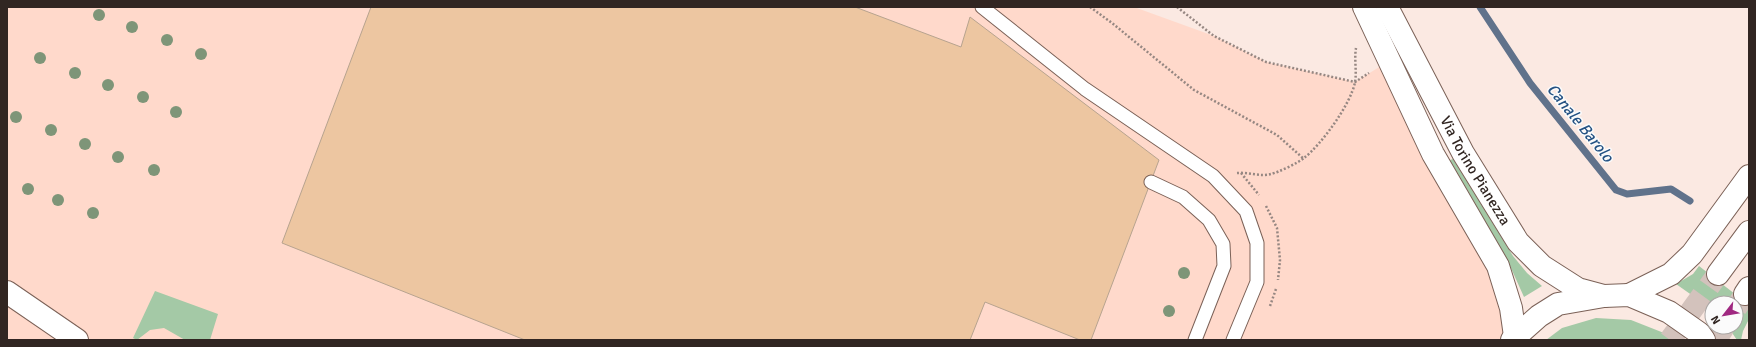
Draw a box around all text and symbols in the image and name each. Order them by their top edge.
water label: Canale Barolo [1542,80,1618,167]
street label: Via Torino Pianezza [1436,113,1514,229]
north arrow [1704,295,1744,335]
text: N [1708,313,1723,327]

